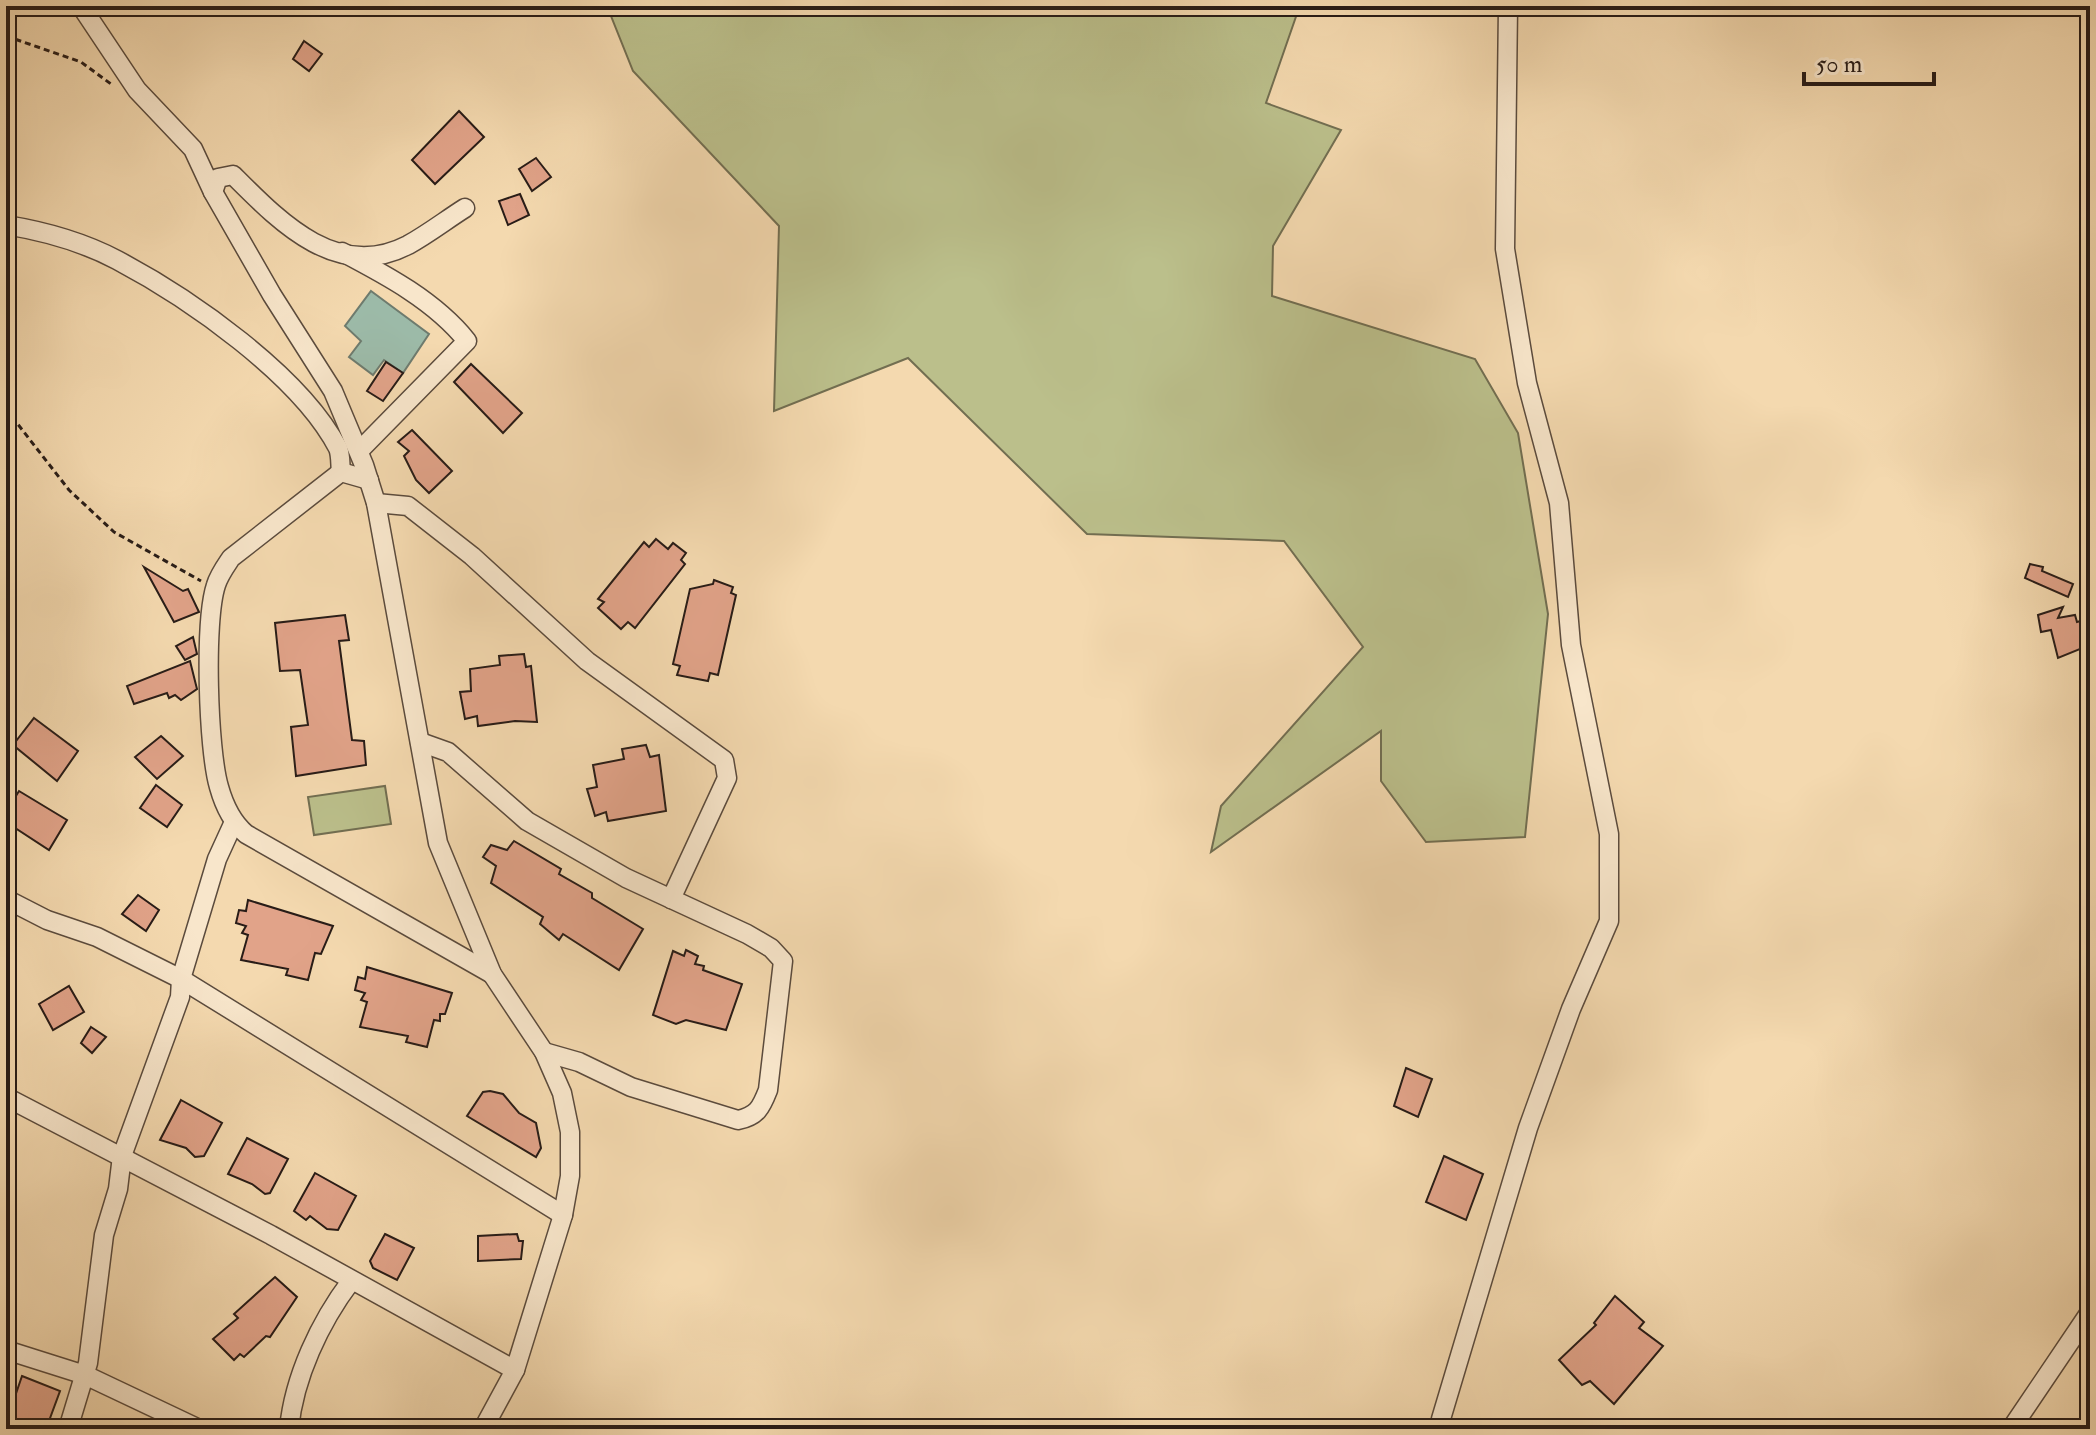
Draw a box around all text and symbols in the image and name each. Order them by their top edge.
scale bar [1804,36,1934,86]
text: 50 m [1816,49,1863,80]

